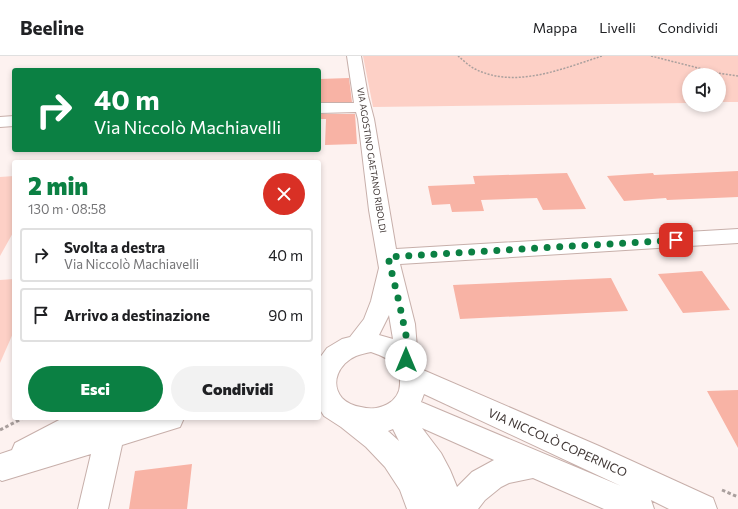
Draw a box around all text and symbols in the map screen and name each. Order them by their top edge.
text: Beeline [20,16,84,39]
text: Mappa [533,19,577,36]
text: Livelli [599,19,636,36]
text: Condividi [658,19,718,36]
map controls [682,68,726,112]
button: sound [682,68,726,112]
text: 40 m [94,82,160,116]
icon: right [28,84,80,136]
street label: VIA AGOSTINO GAETANO RIBOLDI [355,87,389,233]
text: Via Niccolò Machiavelli [94,116,281,138]
text: 2 min [28,171,88,200]
button: close [263,173,305,215]
text: 130 m · 08:58 [28,201,106,217]
pin [659,223,693,257]
icon: arrive [665,229,687,251]
text: Svolta a destra [64,238,165,256]
icon: right [30,244,52,266]
text: 40 m [268,246,303,264]
text: Via Niccolò Machiavelli [64,256,199,272]
icon: arrive [30,304,52,326]
text: Arrivo a destinazione [64,306,210,324]
text: 90 m [268,306,303,324]
position arrow [385,339,427,381]
button: Esci [28,366,163,412]
button: Condividi [171,366,305,412]
street label: VIA NICCOLÒ COPERNICO [486,405,630,479]

